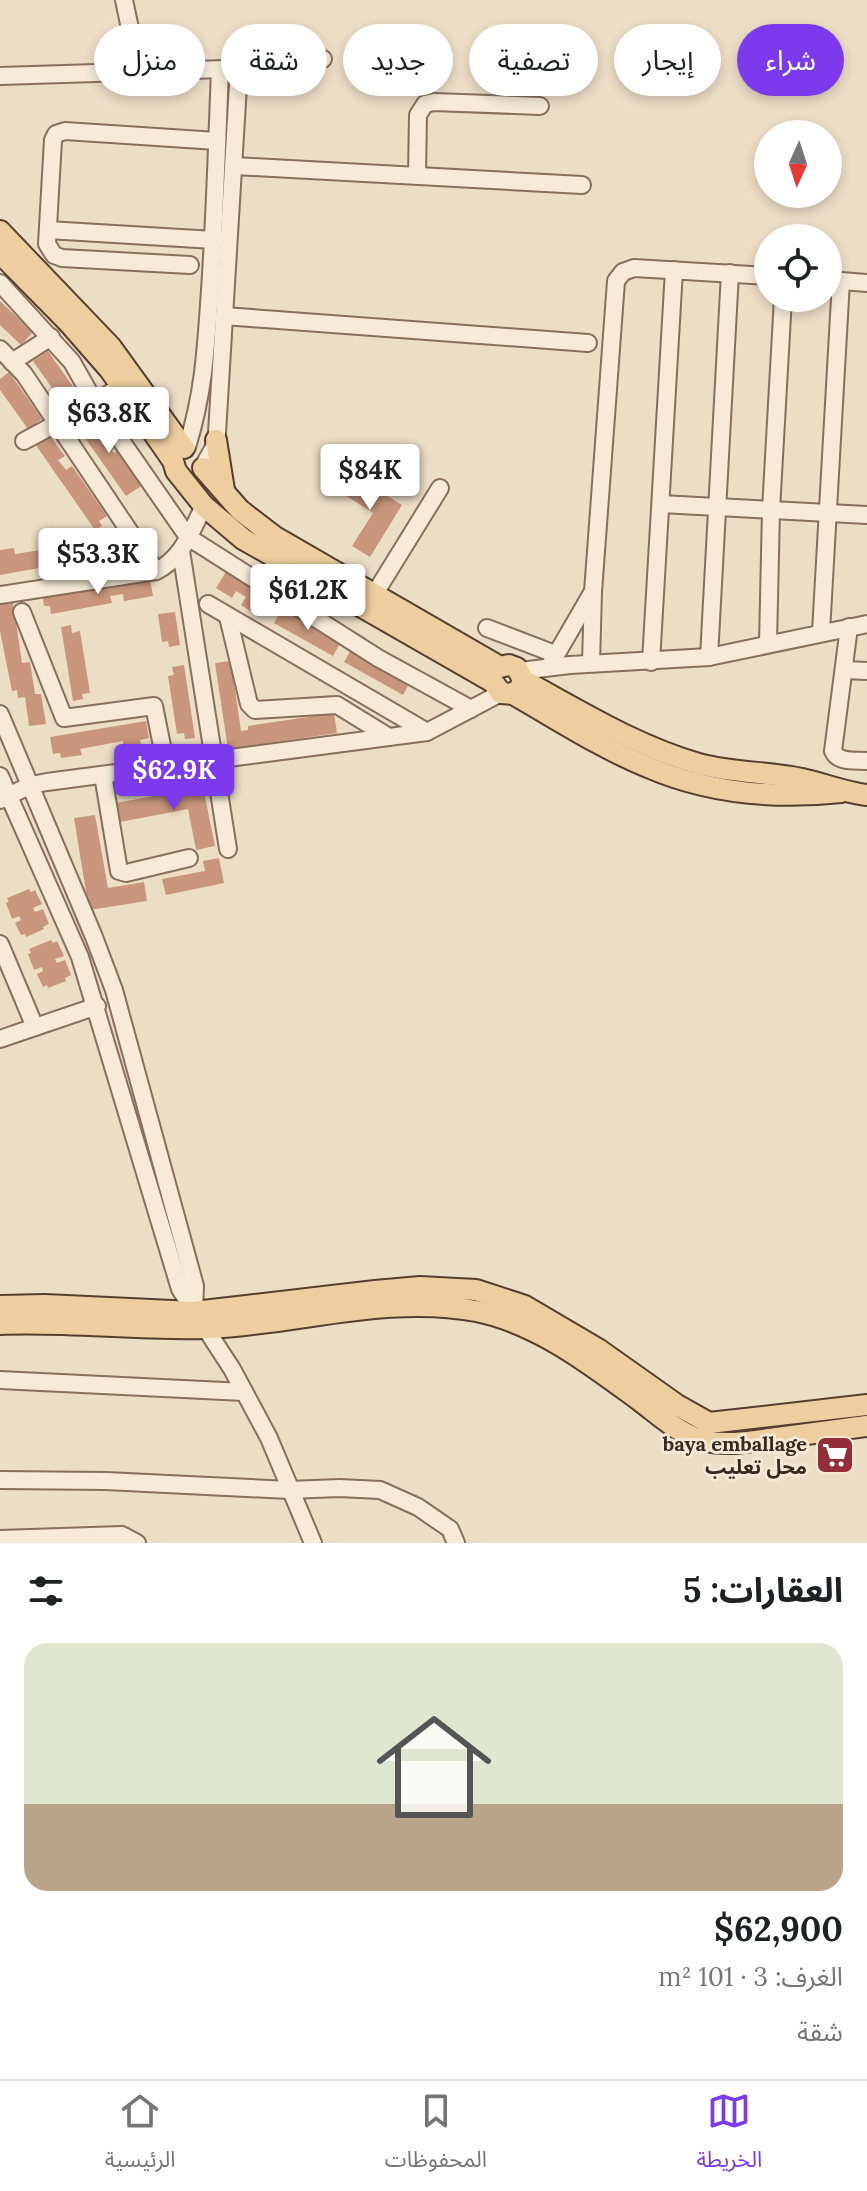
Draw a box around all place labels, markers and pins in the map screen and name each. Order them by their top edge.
pin: $63.8K [44,387,174,455]
pin: $84K [323,444,417,512]
pin: $53.3K [33,528,163,596]
pin: $61.2K [243,564,373,632]
pin: $62.9K [109,744,239,812]
place label: baya emballage محل تعليب [662,1431,807,1479]
supermarket icon: baya emballage محل تعليب [814,1434,856,1476]

